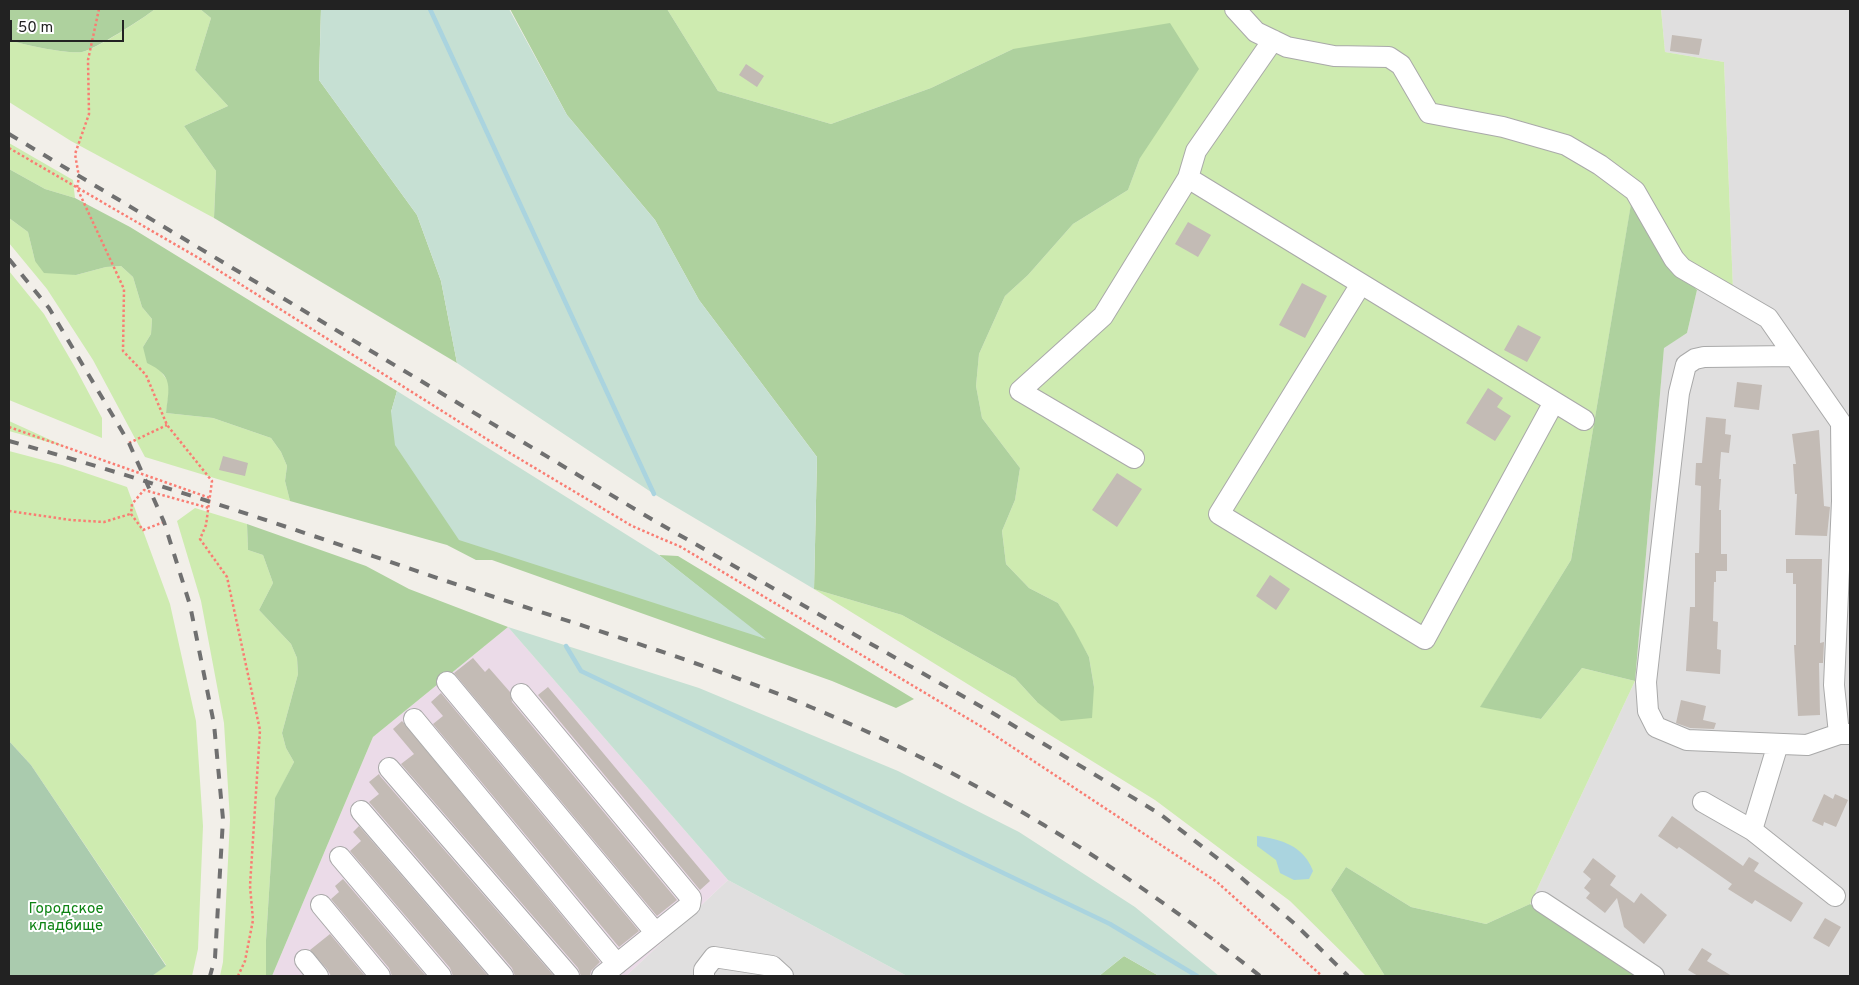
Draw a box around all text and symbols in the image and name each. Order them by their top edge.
scale bar [12,10,126,42]
text: 50 m [18,19,53,38]
park label: Городское кладбище [28,901,104,936]

